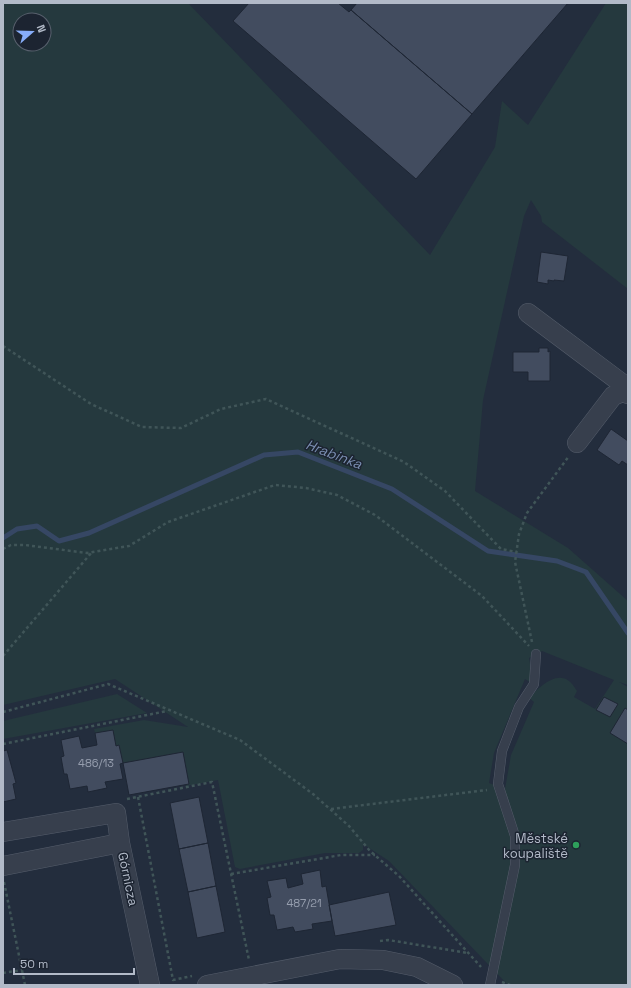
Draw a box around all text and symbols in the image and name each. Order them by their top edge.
north arrow [12,12,52,52]
text: N [34,23,49,34]
water label: Hrabinka [303,435,366,473]
house number: 486/13 [78,756,114,770]
place label: Městské koupaliště [503,830,568,862]
marker: Městské koupaliště [571,840,581,850]
street label: Górnicza [114,851,142,908]
house number: 487/21 [286,896,322,910]
scale bar [14,950,134,976]
text: 50 m [20,956,48,972]

